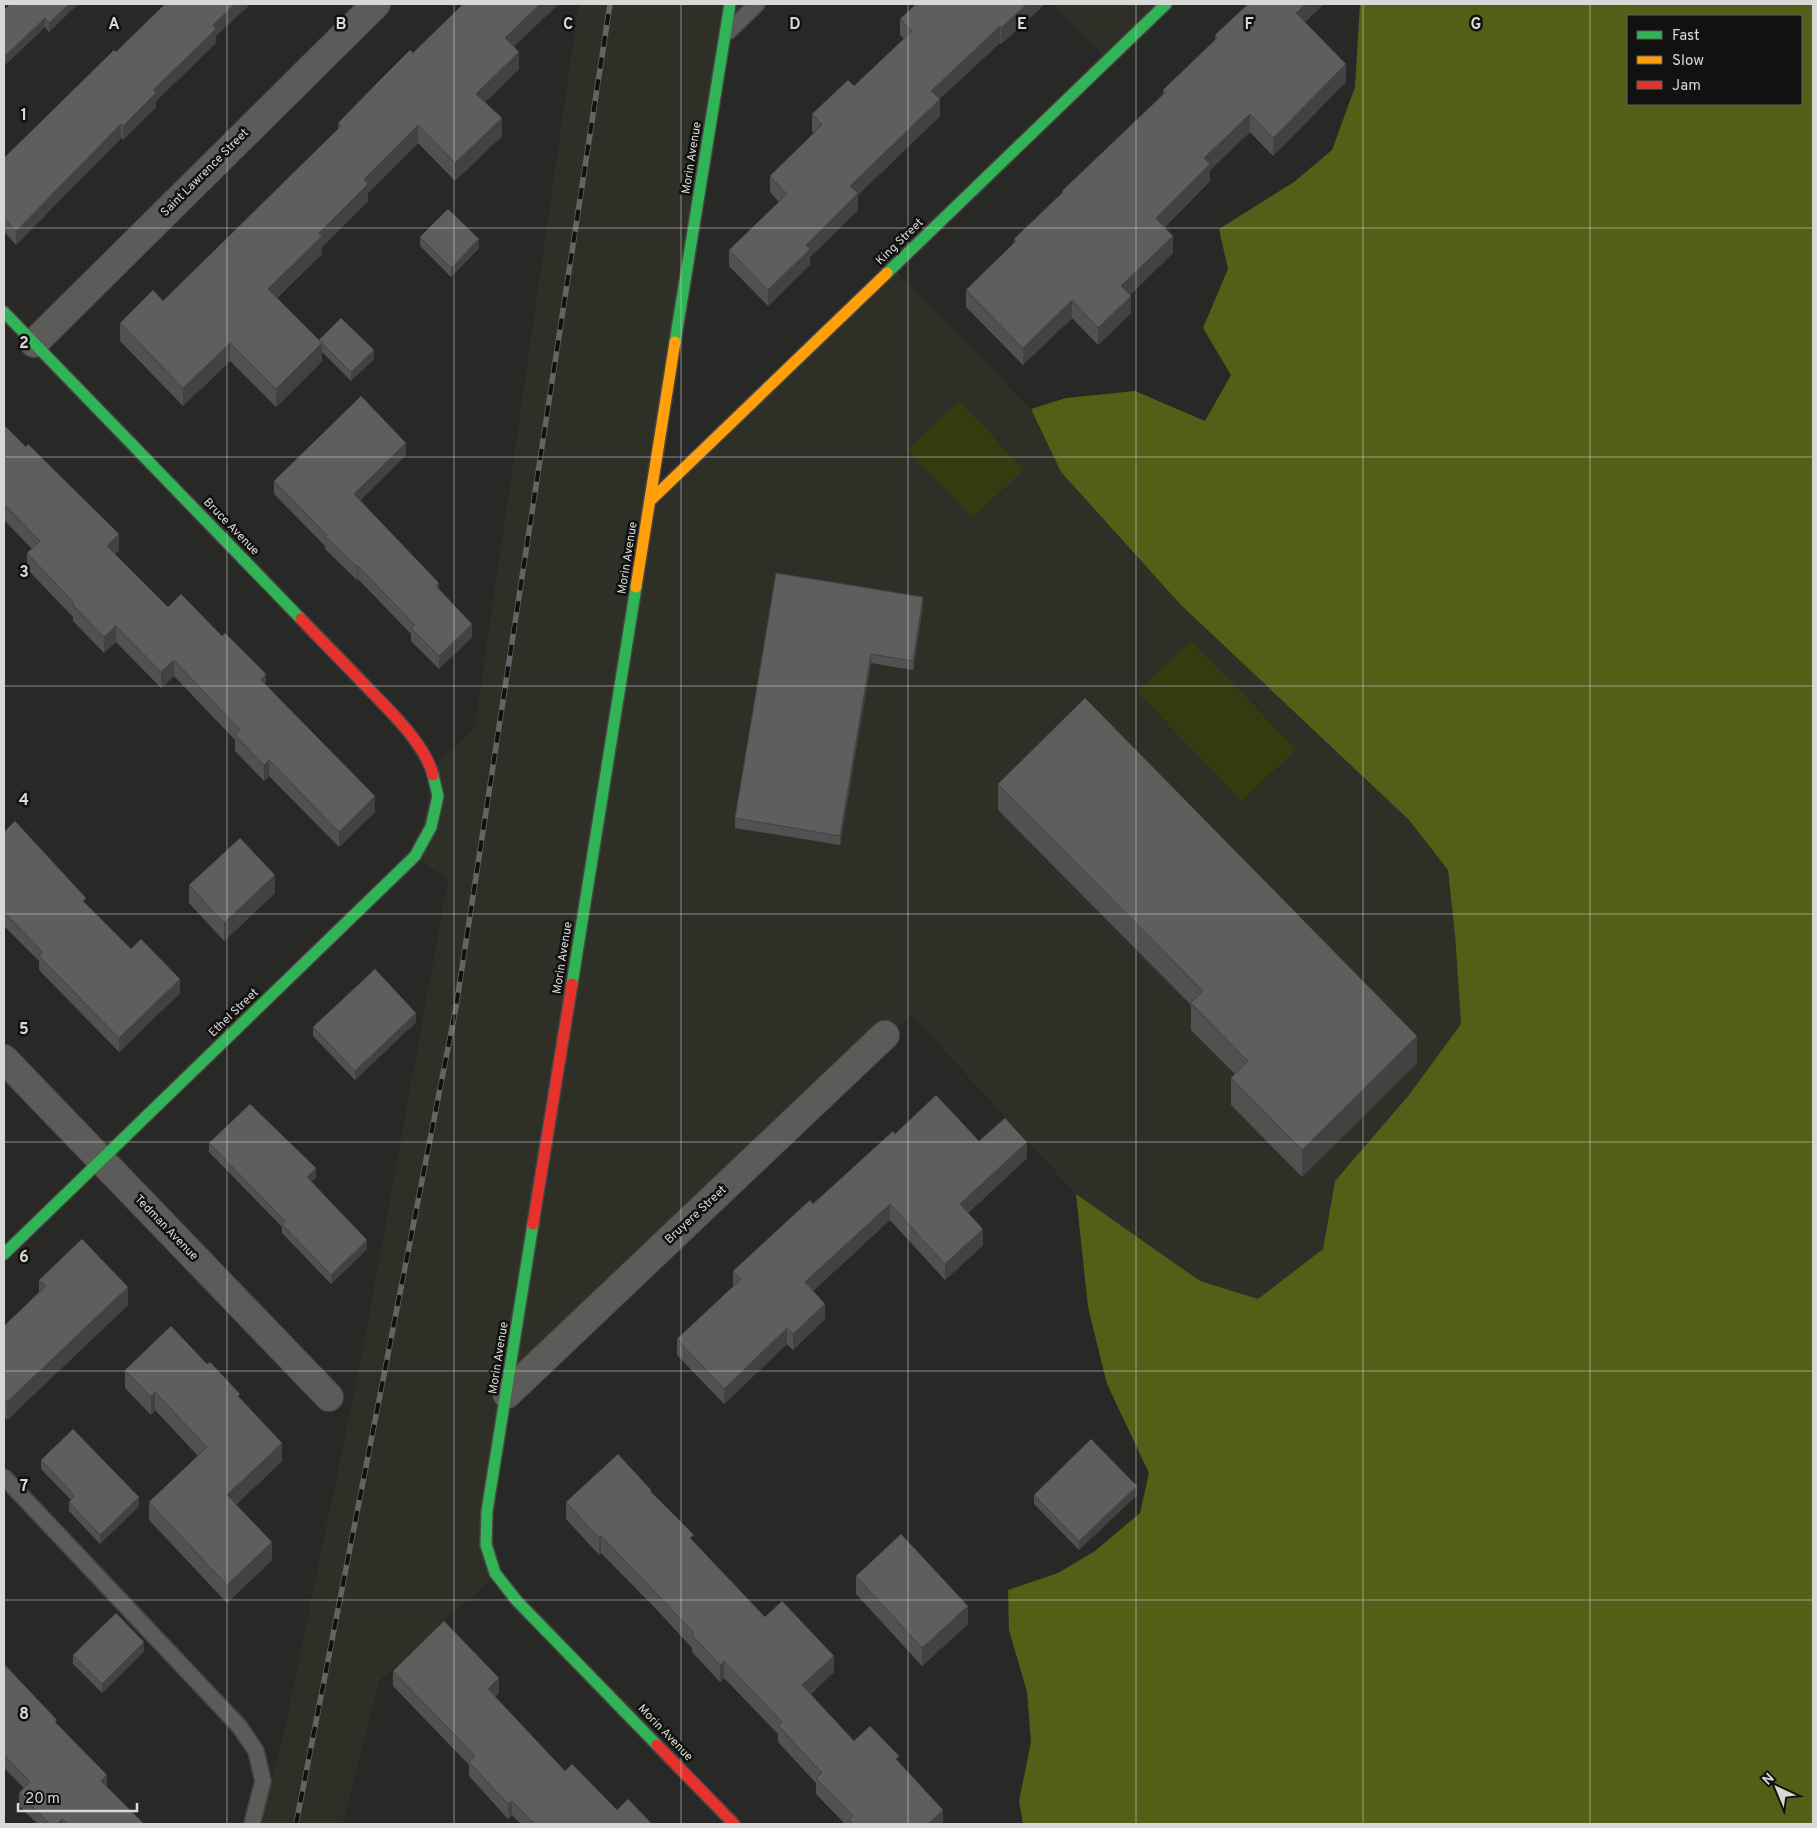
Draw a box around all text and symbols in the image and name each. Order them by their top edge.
text: A [108,15,120,35]
text: B [335,15,347,35]
text: C [563,15,573,35]
text: D [789,15,801,35]
text: E [1017,15,1027,35]
text: F [1244,15,1254,35]
text: G [1471,15,1481,35]
legend [1627,15,1802,105]
text: Fast [1672,27,1700,46]
text: Slow [1672,52,1704,71]
text: Jam [1672,77,1701,96]
text: 1 [21,106,27,126]
street label: Morin Avenue [678,121,706,195]
street label: Saint Lawrence Street [158,126,252,220]
street label: King Street [873,215,927,269]
text: 2 [19,334,29,354]
street label: Bruce Avenue [199,495,263,559]
street label: Morin Avenue [614,521,642,595]
text: 3 [19,563,29,583]
text: 4 [19,791,29,811]
street label: Morin Avenue [549,921,577,995]
street label: Ethel Street [205,985,263,1041]
text: 5 [19,1020,29,1040]
street label: Bruyere Street [662,1182,730,1248]
street label: Tedman Avenue [131,1192,201,1264]
text: 6 [19,1248,29,1268]
street label: Morin Avenue [485,1321,513,1395]
text: 7 [20,1477,28,1497]
street label: Morin Avenue [634,1701,696,1765]
text: 8 [19,1705,29,1725]
north arrow [1752,1763,1802,1813]
text: N [1759,1770,1779,1789]
scale bar [18,1780,136,1812]
text: 20 m [25,1790,60,1809]

